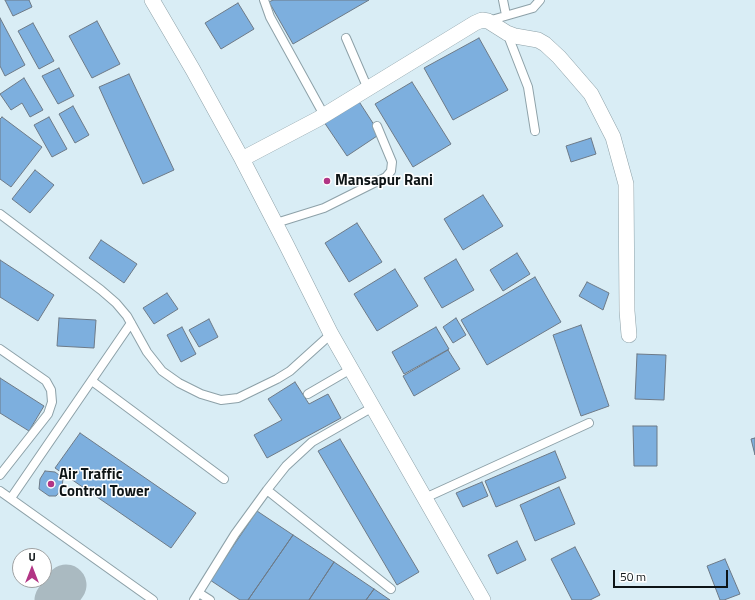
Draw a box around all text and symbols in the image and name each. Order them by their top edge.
place label: Mansapur Rani [335,172,433,190]
marker: Mansapur Rani [322,176,332,186]
place label: Air Traffic Control Tower [59,466,149,501]
marker: Air Traffic Control Tower [46,479,56,489]
north arrow [12,548,52,588]
text: U [28,549,36,565]
scale bar [615,562,730,588]
text: 50 m [620,567,646,586]

